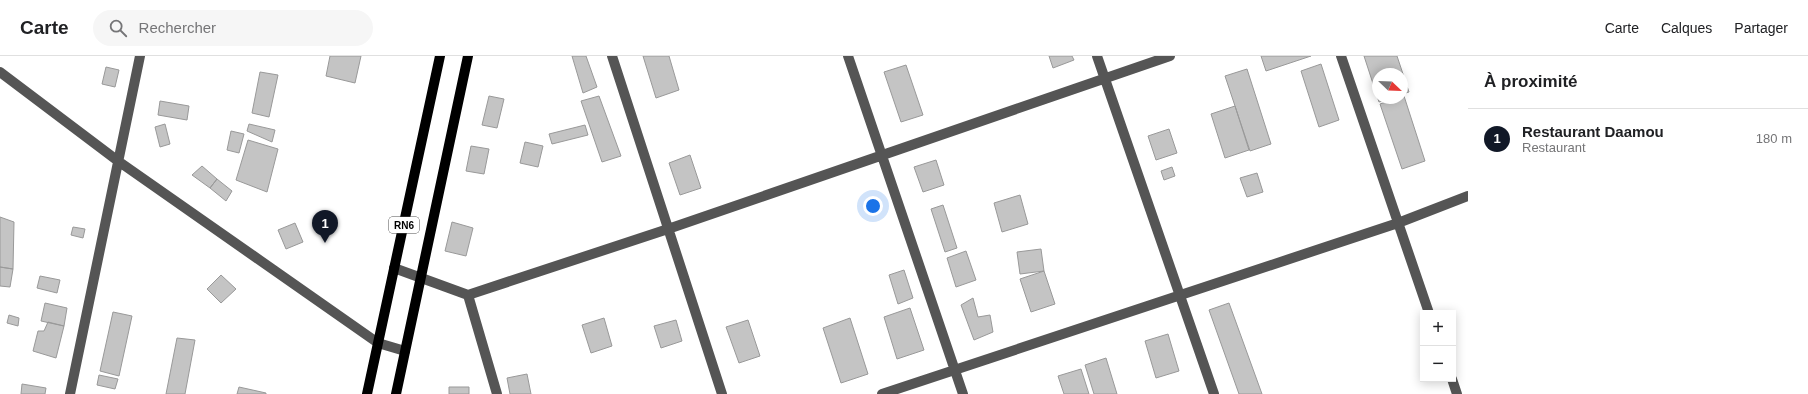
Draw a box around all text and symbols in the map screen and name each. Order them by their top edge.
search box [93,10,373,46]
text: Carte [20,17,69,38]
icon: search [107,17,129,39]
text: Rechercher [139,19,216,36]
text: Carte [1605,20,1639,36]
text: Calques [1661,20,1712,36]
text: Partager [1734,20,1788,36]
north arrow [1372,68,1408,104]
text: À proximité [1484,72,1578,91]
text: Restaurant Daamou [1522,123,1664,140]
text: 1 [1493,131,1501,146]
text: 180 m [1756,131,1792,146]
text: Restaurant [1522,140,1586,155]
your location [863,196,883,216]
pin: 1 [312,210,338,243]
road number: RN6 [389,217,419,233]
map controls [1420,310,1456,382]
button: + [1420,310,1456,346]
button: − [1420,346,1456,382]

